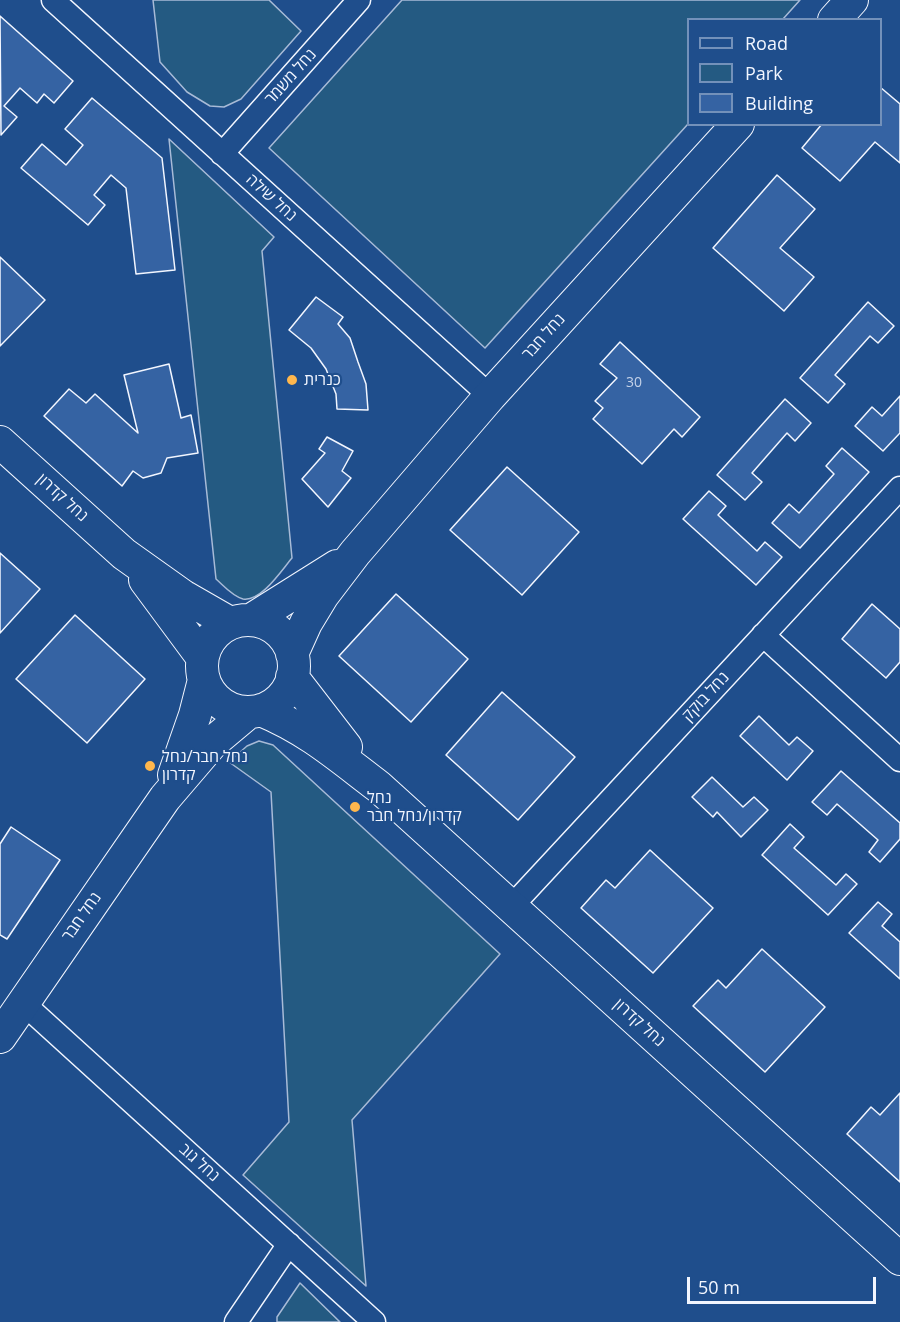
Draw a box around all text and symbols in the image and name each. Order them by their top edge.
legend [687,18,882,126]
text: Road [745,31,788,55]
street label: נחל משמר [261,45,321,109]
text: Park [745,61,783,85]
text: Building [745,91,813,115]
street label: נחל שילה [242,170,300,226]
street label: נחל חבר [518,310,570,364]
place label: כנרית [304,370,341,390]
marker: כנרית [285,373,299,387]
house number: 30 [626,375,642,391]
street label: נחל קדרון [32,470,92,526]
street label: נחל בוקק [678,668,734,726]
place label: נחל חבר/נחל קדרון [162,747,248,785]
marker: נחל חבר/נחל קדרון [143,759,157,773]
place label: נחל קדרון/נחל חבר [367,788,462,826]
marker: נחל קדרון/נחל חבר [348,800,362,814]
street label: נחל חבר [58,889,106,945]
street label: נחל קדרון [609,995,669,1051]
street label: נחל גוב [175,1140,223,1186]
scale bar [690,1265,879,1303]
text: 50 m [698,1275,740,1299]

